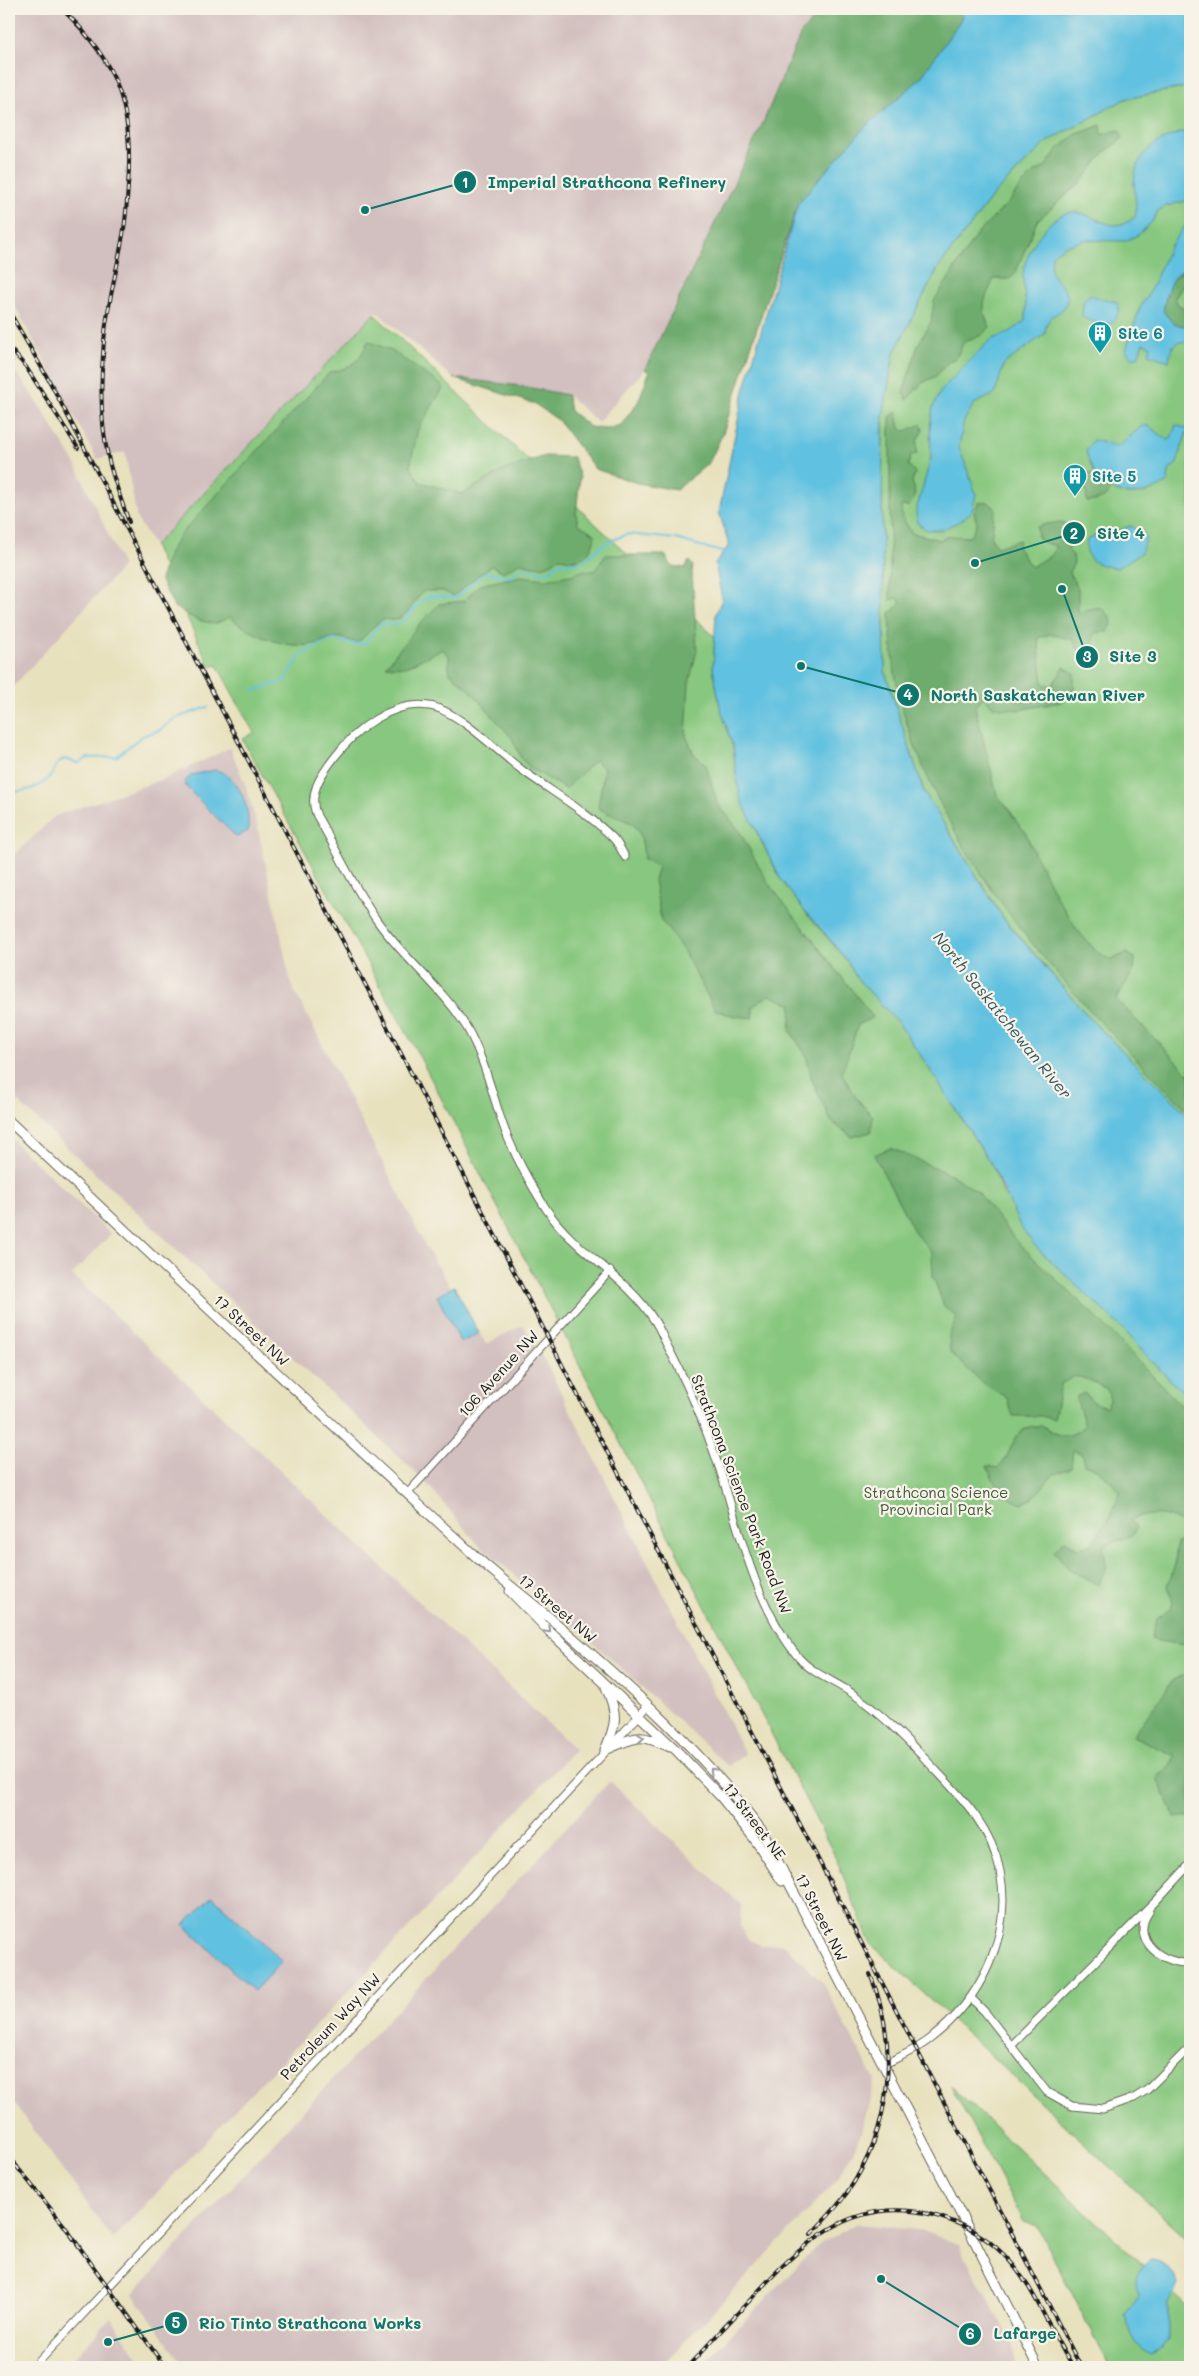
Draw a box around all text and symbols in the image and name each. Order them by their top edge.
callout: Imperial Strathcona Refinery [453,167,736,198]
text: Imperial Strathcona Refinery [488,171,727,192]
text: 1 [462,172,468,192]
building icon: Site 6 [1087,320,1113,354]
place label: Site 6 [1118,323,1163,343]
building icon: Site 5 [1062,463,1088,497]
place label: Site 5 [1092,466,1136,486]
callout: Site 4 [1062,518,1155,549]
text: Site 4 [1097,522,1145,543]
text: 2 [1070,523,1078,543]
callout: Site 3 [1075,641,1167,672]
text: Site 3 [1109,645,1157,666]
text: 3 [1082,646,1092,666]
callout: North Saskatchewan River [896,679,1155,710]
text: 4 [903,684,913,704]
text: North Saskatchewan River [931,684,1145,705]
water label: North Saskatchewan River [929,927,1077,1103]
street label: 17 Street NW [210,1290,294,1370]
street label: 106 Avenue NW [454,1325,542,1421]
street label: Strathcona Science Park Road NW [687,1372,797,1616]
park label: Strathcona Science Provincial Park [864,1482,1008,1519]
street label: 17 Street NW [515,1569,601,1647]
one-way arrow [542,1624,551,1633]
one-way arrow [637,1733,645,1744]
one-way arrow [710,1768,719,1777]
street label: 17 Street NE [719,1778,791,1864]
street label: 17 Street NW [791,1869,853,1965]
street label: Petroleum Way NW [275,1968,385,2084]
callout: Rio Tinto Strathcona Works [164,2308,432,2339]
text: 5 [172,2312,181,2332]
text: Rio Tinto Strathcona Works [199,2312,421,2333]
callout: Lafarge [958,2318,1066,2349]
text: Lafarge [993,2322,1057,2343]
text: 6 [965,2323,975,2343]

